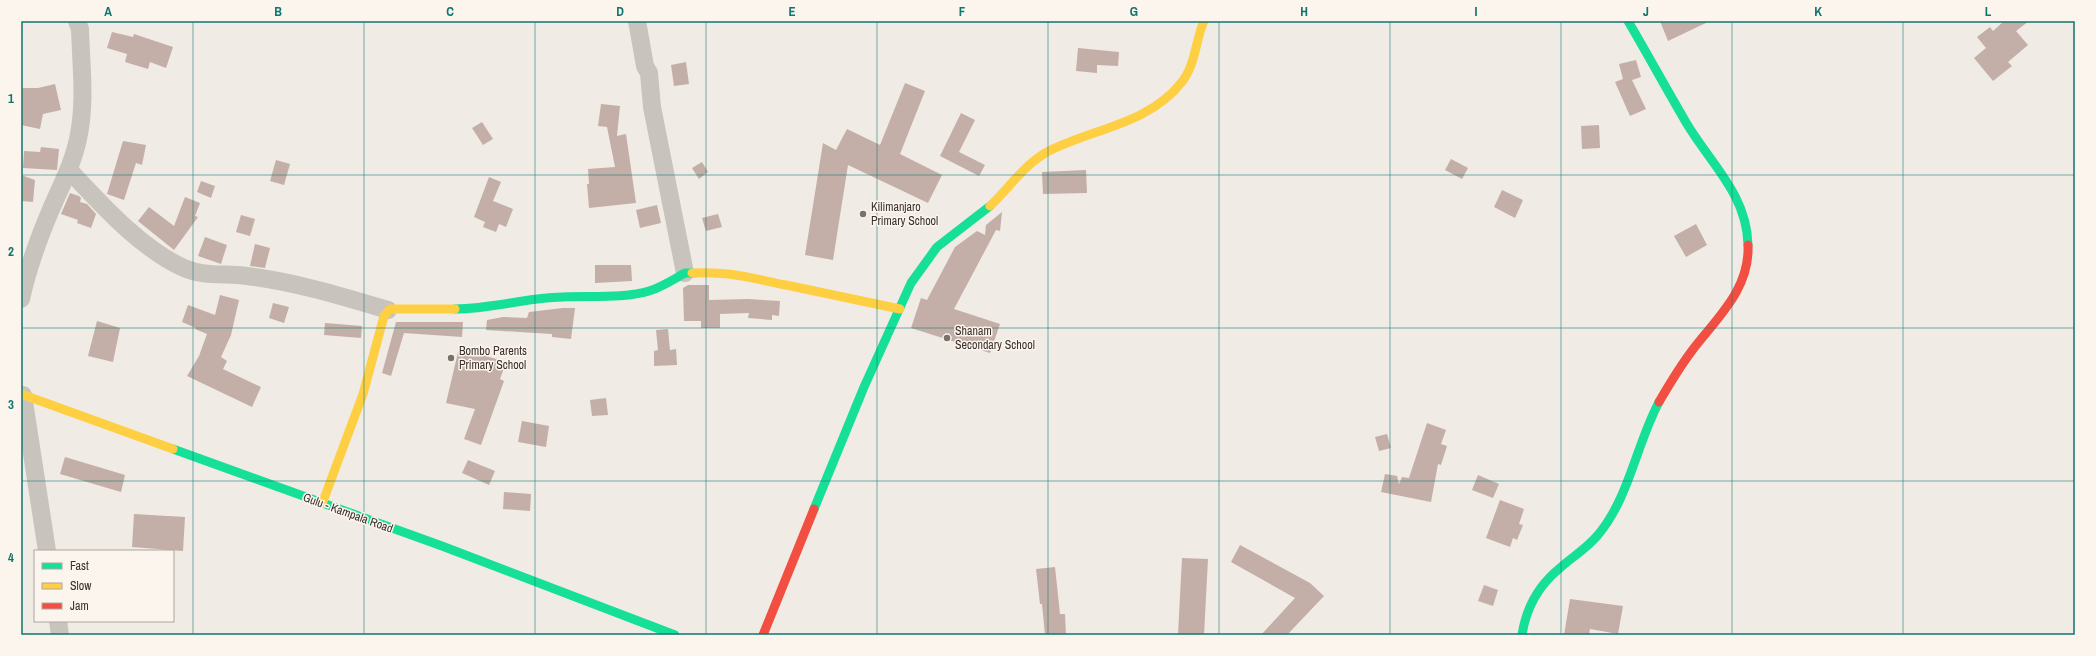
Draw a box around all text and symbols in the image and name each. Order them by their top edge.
text: A [104,3,112,20]
text: B [274,3,282,20]
text: C [446,3,454,20]
text: D [616,3,624,20]
text: E [788,3,796,20]
text: F [959,3,966,20]
text: G [1130,3,1138,20]
text: H [1300,3,1308,20]
text: I [1475,3,1478,20]
text: J [1643,3,1649,20]
text: K [1814,3,1822,20]
text: L [1985,3,1992,20]
text: 1 [8,90,14,107]
place label: Kilimanjaro Primary School [871,199,938,229]
marker: Kilimanjaro Primary School [858,209,868,219]
text: 2 [8,243,14,260]
place label: Shanam Secondary School [955,323,1035,353]
marker: Shanam Secondary School [942,333,952,343]
place label: Bombo Parents Primary School [459,343,527,373]
marker: Bombo Parents Primary School [446,353,456,363]
text: 3 [8,396,14,413]
street label: Gulu - Kampala Road [301,489,395,537]
text: 4 [8,549,14,566]
legend [34,550,174,622]
text: Fast [70,558,89,574]
text: Slow [70,578,92,594]
text: Jam [70,598,89,614]

